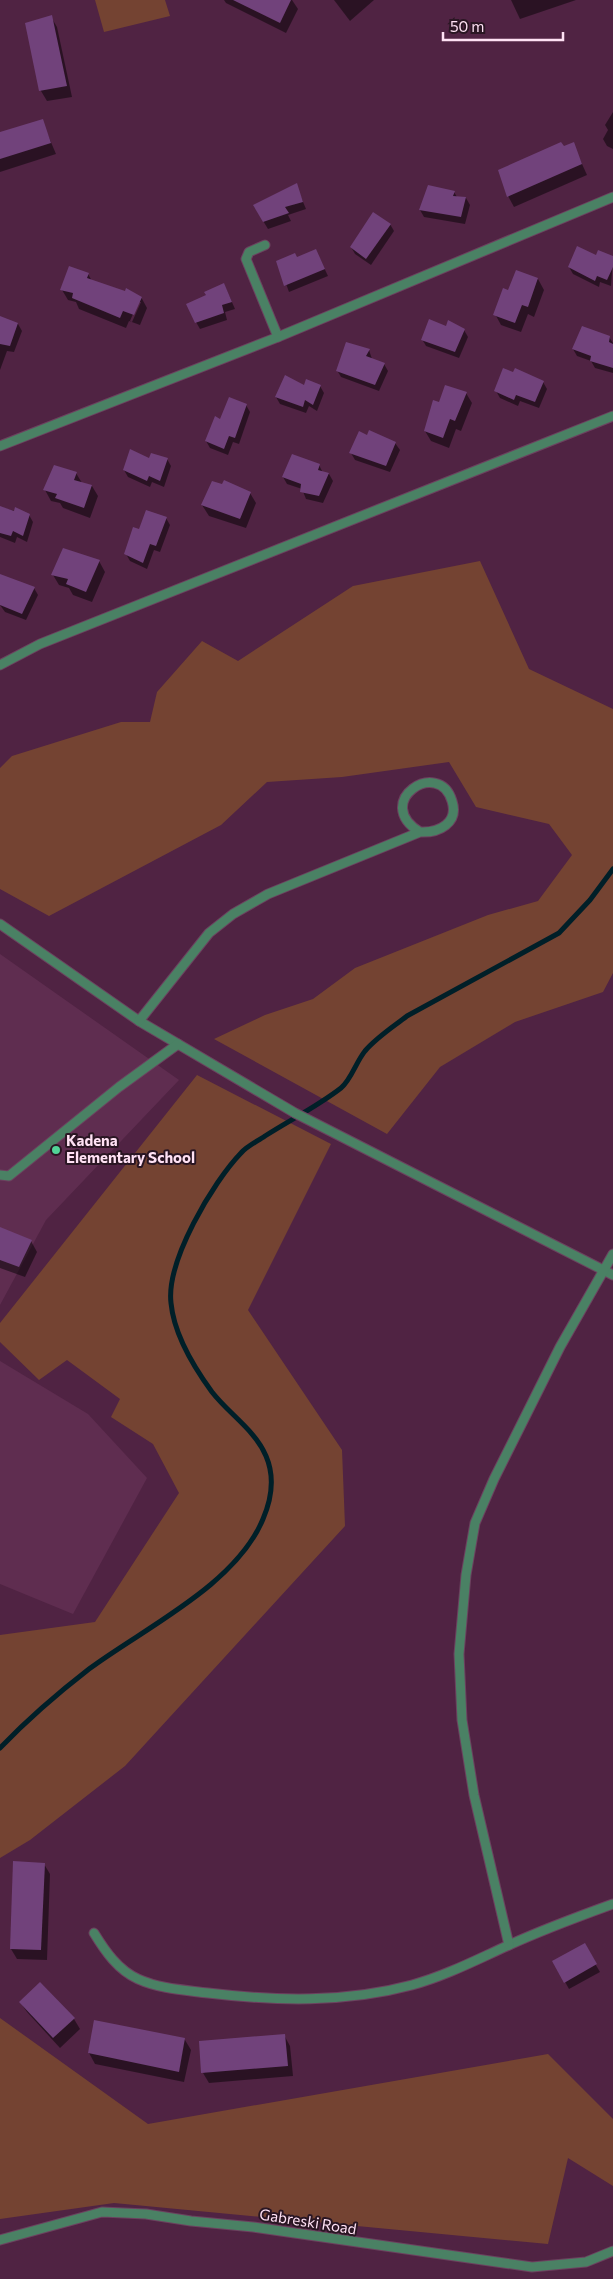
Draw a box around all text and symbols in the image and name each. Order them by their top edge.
scale bar [443,10,563,42]
text: 50 m [450,17,484,35]
place label: Kadena Elementary School [66,1131,195,1166]
marker: Kadena Elementary School [50,1144,62,1156]
street label: Gabreski Road [258,2204,358,2238]

